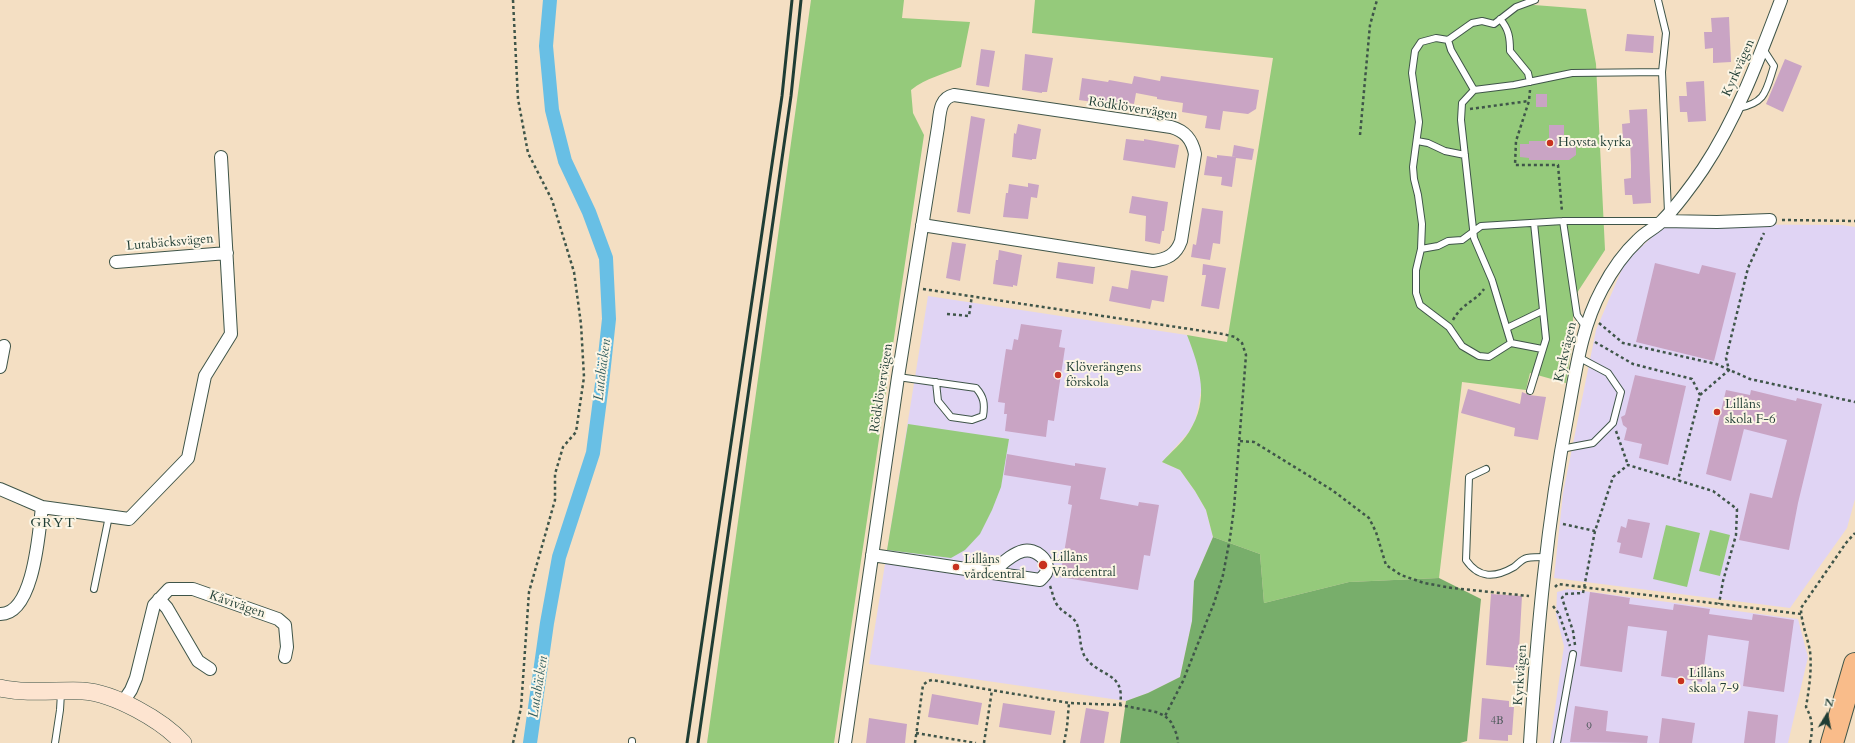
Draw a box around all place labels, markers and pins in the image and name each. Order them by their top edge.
place label: Hovsta kyrka [1558,135,1631,151]
marker: Hovsta kyrka [1545,138,1555,148]
place label: Klöverängens förskola [1066,360,1141,391]
marker: Klöverängens förskola [1053,370,1063,380]
place label: Lillåns skola F-6 [1725,397,1776,428]
marker: Lillåns skola F-6 [1712,407,1722,417]
place label: Lillåns Vårdcentral [1052,550,1116,581]
place label: Lillåns vårdcentral [964,552,1025,583]
marker: Lillåns Vårdcentral [1037,559,1049,571]
marker: Lillåns vårdcentral [951,562,961,572]
place label: Lillåns skola 7-9 [1689,666,1739,697]
marker: Lillåns skola 7-9 [1676,676,1686,686]

